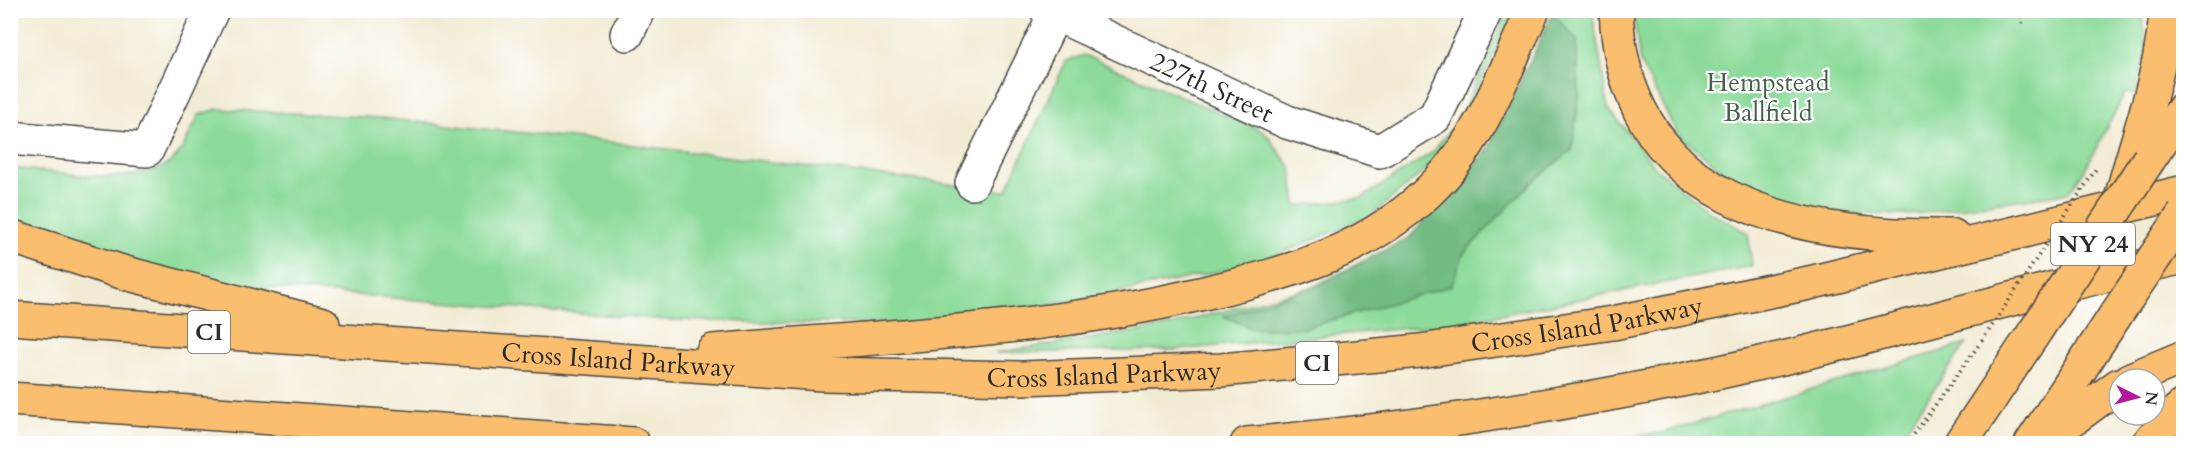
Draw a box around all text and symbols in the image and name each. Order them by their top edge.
street label: 227th Street [1144,44,1279,131]
park label: Hempstead Ballfield [1706,65,1830,130]
road number: NY 24 [2051,223,2135,265]
street label: Cross Island Parkway [1469,288,1706,361]
road number: CI [188,311,230,353]
street label: Cross Island Parkway [500,335,737,386]
road number: CI [1296,342,1338,384]
street label: Cross Island Parkway [986,353,1222,396]
north arrow [2107,367,2167,427]
text: N [2139,390,2163,407]

